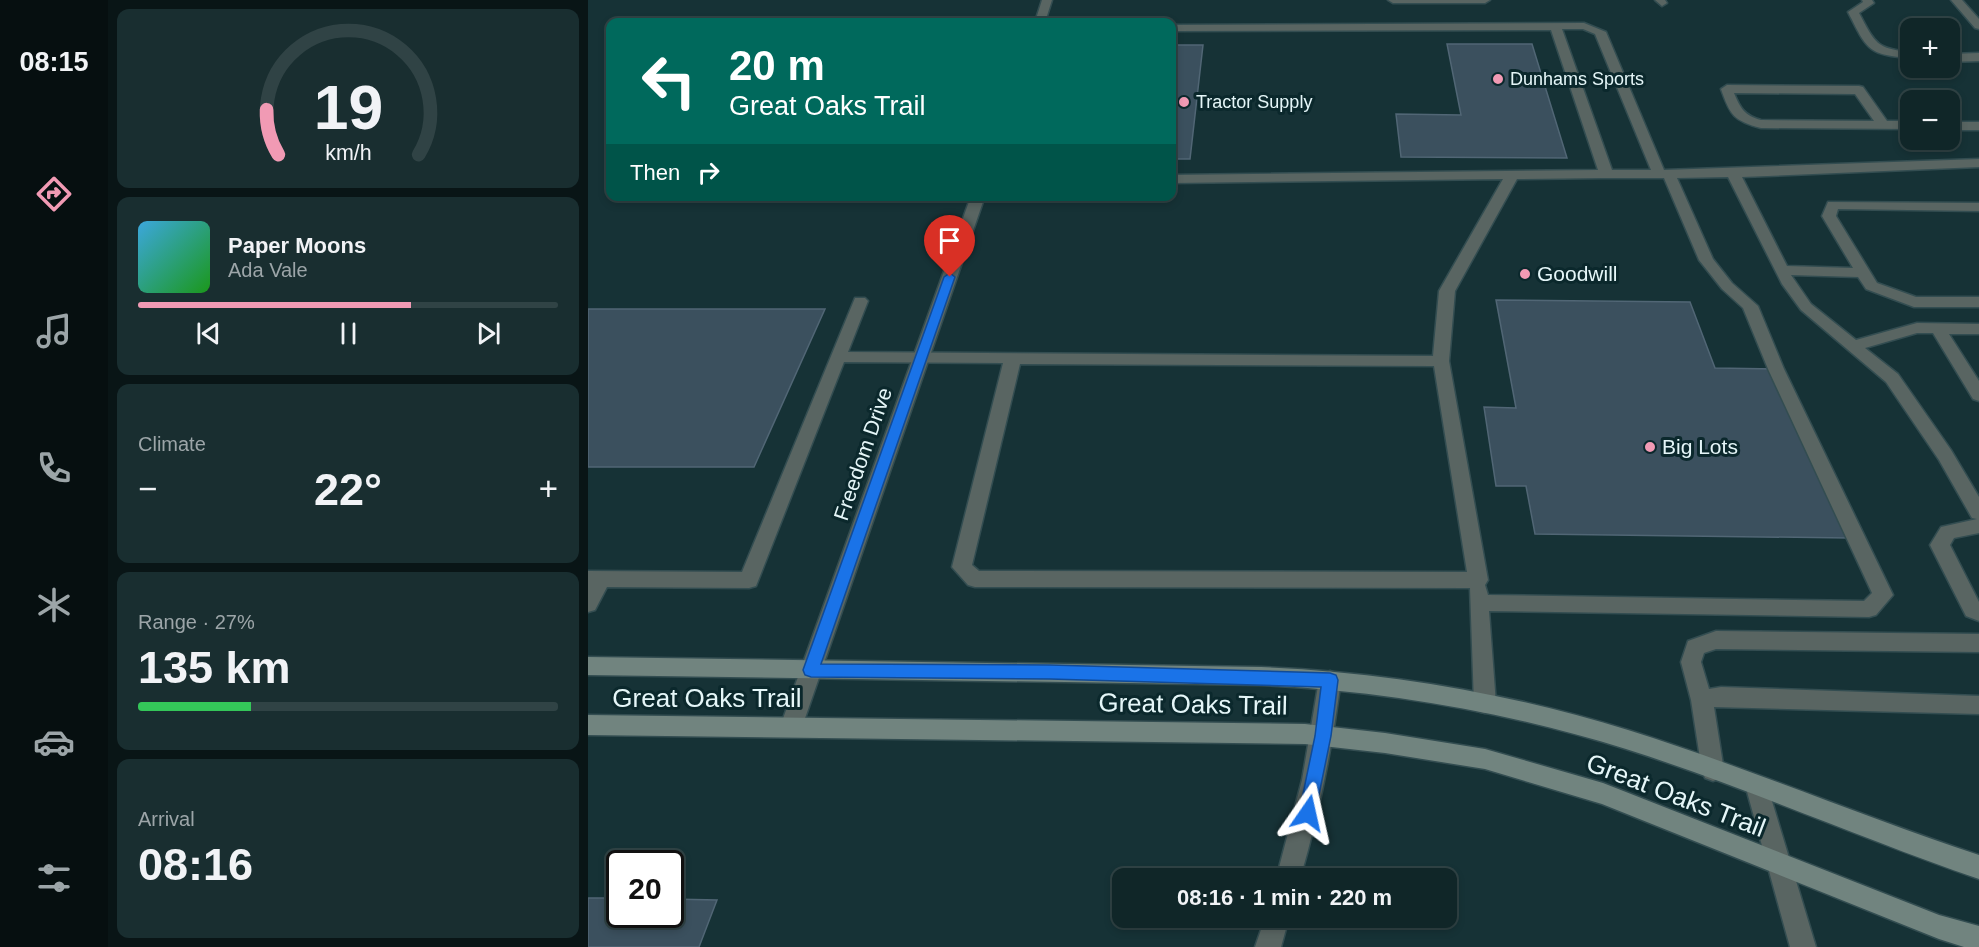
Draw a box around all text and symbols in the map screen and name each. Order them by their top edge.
map controls [1900,18,1960,150]
button: + [1900,18,1960,78]
icon: left [630,42,708,120]
text: 20 m [729,42,825,89]
text: 08:15 [19,47,89,77]
place label: Dunhams Sports [1510,69,1644,89]
marker: Dunhams Sports [1491,72,1505,86]
text: 19 [313,73,383,142]
button: − [1900,90,1960,150]
text: Great Oaks Trail [729,91,926,121]
place label: Tractor Supply [1196,92,1312,112]
marker: Tractor Supply [1177,95,1191,109]
text: km/h [325,142,371,166]
icon: right [692,156,725,189]
text: Then [630,160,680,185]
icon: directions [33,173,75,215]
pin [924,215,975,277]
icon: arrive [933,224,966,257]
text: Paper Moons [228,233,366,258]
text: Ada Vale [228,259,308,281]
place label: Goodwill [1537,262,1618,285]
marker: Goodwill [1518,267,1532,281]
icon: music [33,310,75,352]
icon: previous [192,317,225,350]
icon: pause [332,317,365,350]
icon: next [472,317,505,350]
street label: Freedom Drive [829,384,896,523]
text: Climate [138,433,206,455]
place label: Big Lots [1662,435,1738,458]
marker: Big Lots [1643,440,1657,454]
icon: phone [33,447,75,489]
text: 22° [314,464,382,515]
text: − [138,470,157,507]
text: + [539,470,558,507]
icon: climate [33,584,75,626]
text: Range · 27% [138,611,255,633]
text: 135 km [138,642,291,693]
street label: Great Oaks Trail [612,683,802,713]
street label: Great Oaks Trail [1098,687,1288,721]
icon: car [33,721,75,763]
street label: Great Oaks Trail [1582,747,1770,843]
position arrow [1276,781,1340,845]
text: Arrival [138,808,195,830]
text: 08:16 [138,839,253,890]
speed limit sign: 20 [606,850,684,928]
icon: filters [33,857,75,899]
text: 08:16 · 1 min · 220 m [1177,885,1392,910]

